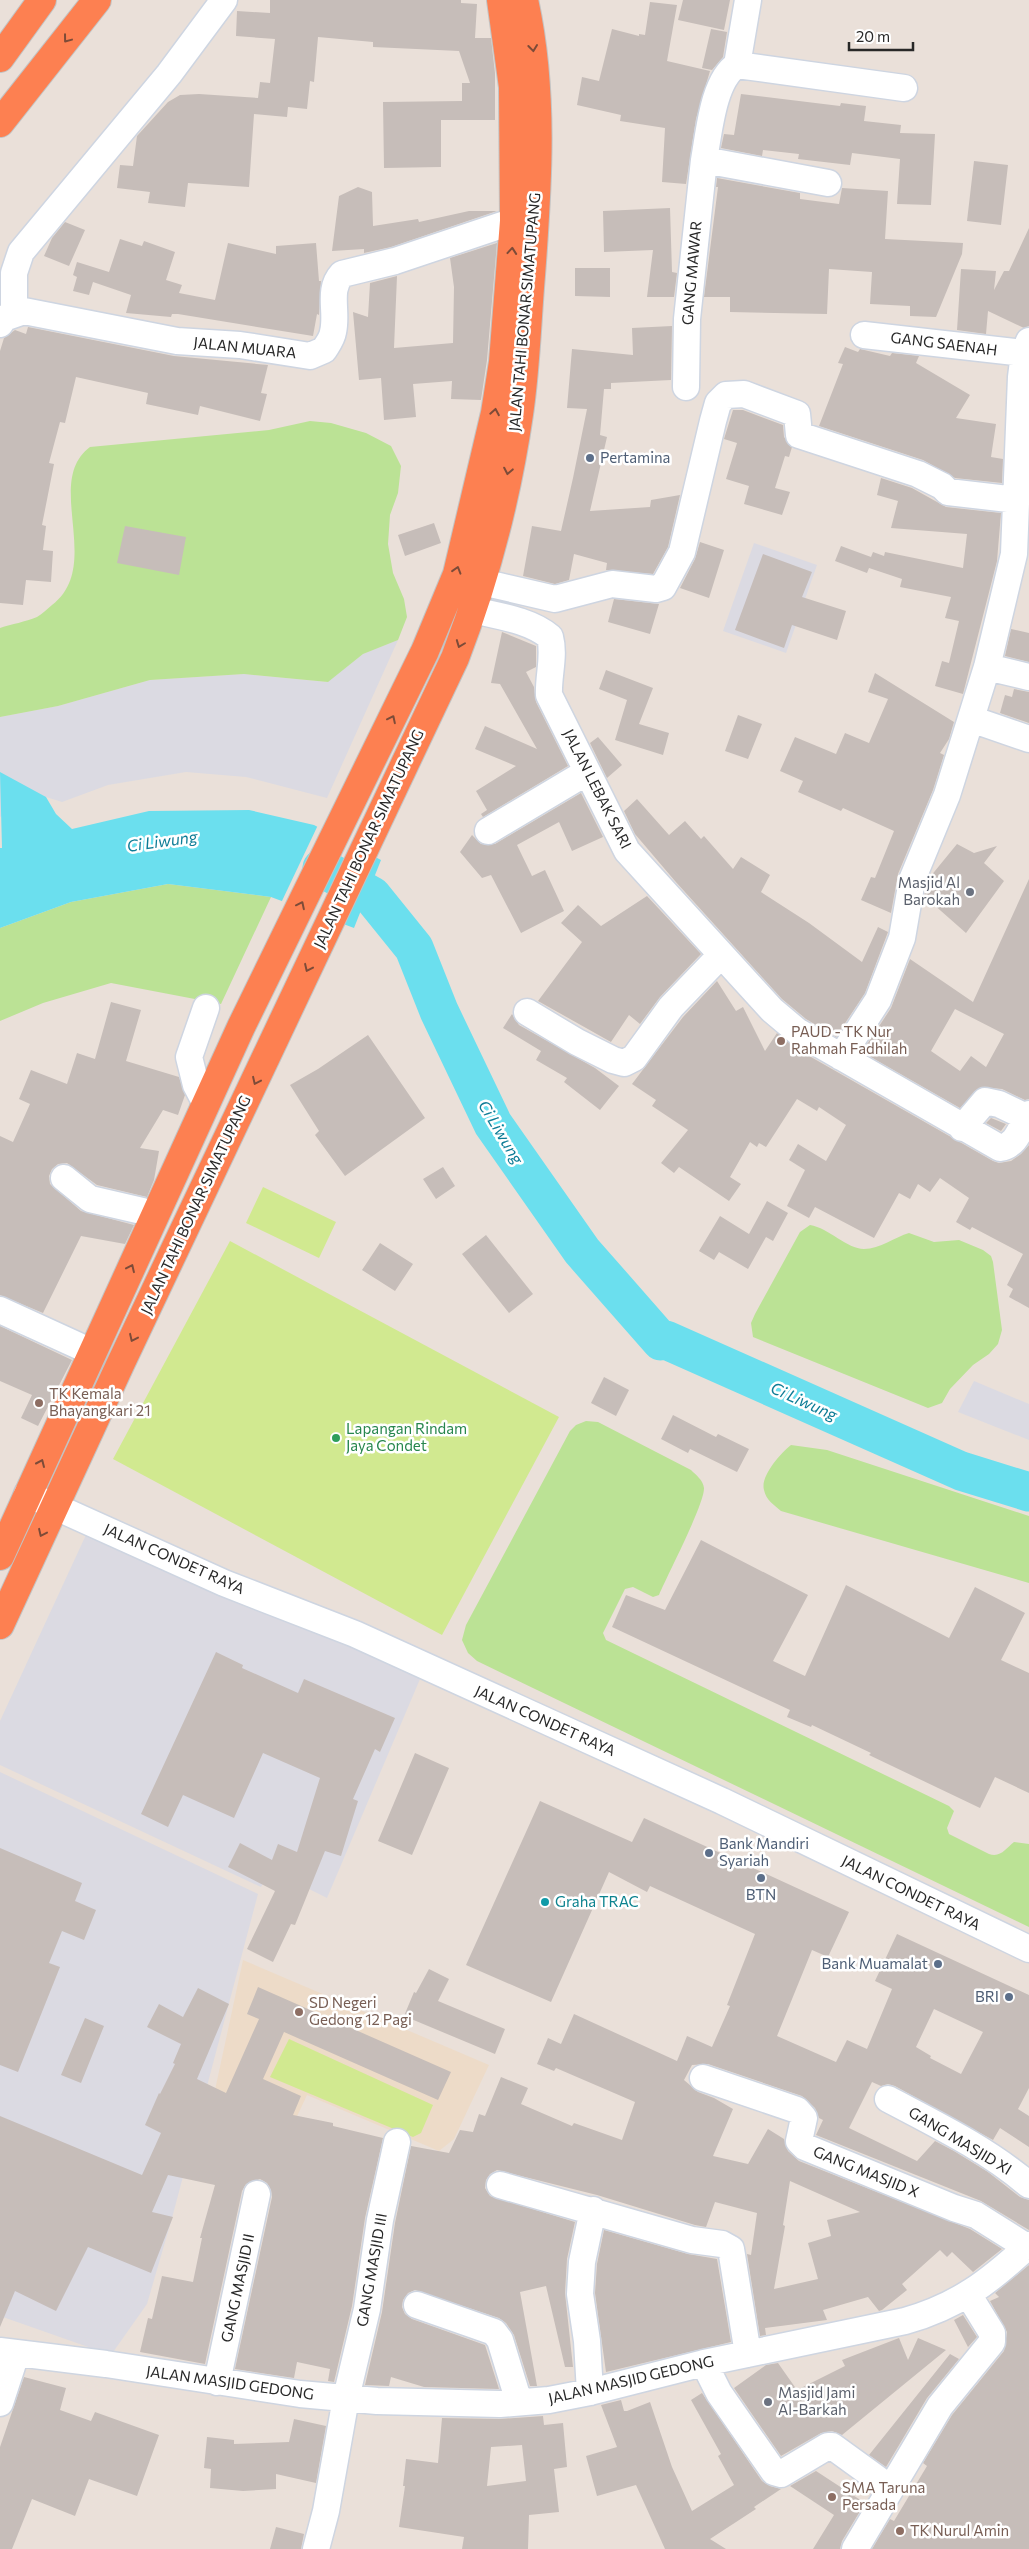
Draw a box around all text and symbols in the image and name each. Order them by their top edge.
scale bar [849,20,913,52]
text: 20 m [856,27,890,45]
one-way arrow [64,33,73,43]
one-way arrow [527,44,538,52]
street label: JALAN TAHI BONAR SIMATUPANG [505,192,543,432]
street label: GANG MAWAR [677,220,705,326]
one-way arrow [506,246,517,254]
street label: GANG SAENAH [890,328,999,358]
street label: JALAN MUARA [193,333,297,361]
one-way arrow [490,408,500,417]
place label: Pertamina [600,448,670,466]
marker: Pertamina [584,452,596,464]
one-way arrow [504,467,514,475]
one-way arrow [452,567,462,575]
one-way arrow [456,639,466,648]
one-way arrow [386,715,397,724]
street label: JALAN TAHI BONAR SIMATUPANG [309,726,427,951]
street label: JALAN LEBAK SARI [560,726,636,851]
water label: Ci Liwung [125,826,200,855]
place label: Masjid Al Barokah [898,873,960,908]
marker: Masjid Al Barokah [964,886,976,898]
one-way arrow [295,901,305,910]
one-way arrow [304,963,315,972]
place label: PAUD - TK Nur Rahmah Fadhilah [791,1022,907,1057]
marker: PAUD - TK Nur Rahmah Fadhilah [775,1035,787,1047]
one-way arrow [252,1076,262,1085]
street label: JALAN TAHI BONAR SIMATUPANG [136,1092,254,1317]
water label: Ci Liwung [475,1096,529,1168]
one-way arrow [124,1264,135,1273]
one-way arrow [129,1333,139,1342]
water label: Ci Liwung [768,1377,842,1424]
place label: TK Kemala Bhayangkari 21 [49,1384,151,1419]
marker: TK Kemala Bhayangkari 21 [33,1397,45,1409]
place label: Lapangan Rindam Jaya Condet [346,1419,467,1454]
marker: Lapangan Rindam Jaya Condet [330,1432,342,1444]
one-way arrow [35,1459,46,1468]
street label: JALAN CONDET RAYA [101,1519,247,1597]
one-way arrow [38,1528,49,1537]
street label: JALAN CONDET RAYA [472,1681,618,1759]
place label: Bank Mandiri Syariah [719,1834,809,1869]
marker: Bank Mandiri Syariah [703,1847,715,1859]
street label: JALAN CONDET RAYA [839,1851,984,1934]
marker: BTN [755,1872,767,1884]
place label: BTN [746,1885,776,1903]
place label: Graha TRAC [555,1892,639,1910]
marker: Graha TRAC [539,1896,551,1908]
place label: Bank Muamalat [822,1954,928,1972]
marker: Bank Muamalat [932,1958,944,1970]
place label: BRI [975,1987,999,2005]
marker: BRI [1003,1991,1015,2003]
place label: SD Negeri Gedong 12 Pagi [309,1993,412,2028]
marker: SD Negeri Gedong 12 Pagi [293,2006,305,2018]
street label: GANG MASJID XI [906,2102,1015,2178]
street label: GANG MASJID X [811,2142,922,2201]
street label: GANG MASJID III [352,2212,390,2328]
street label: GANG MASJID II [217,2232,257,2344]
street label: JALAN MASJID GEDONG [546,2351,715,2407]
street label: JALAN MASJID GEDONG [145,2361,315,2403]
place label: Masjid Jami Al-Barkah [778,2383,855,2418]
marker: Masjid Jami Al-Barkah [762,2396,774,2408]
place label: SMA Taruna Persada [842,2478,925,2513]
marker: SMA Taruna Persada [826,2491,838,2503]
place label: TK Nurul Amin [910,2521,1009,2539]
marker: TK Nurul Amin [894,2525,906,2537]

